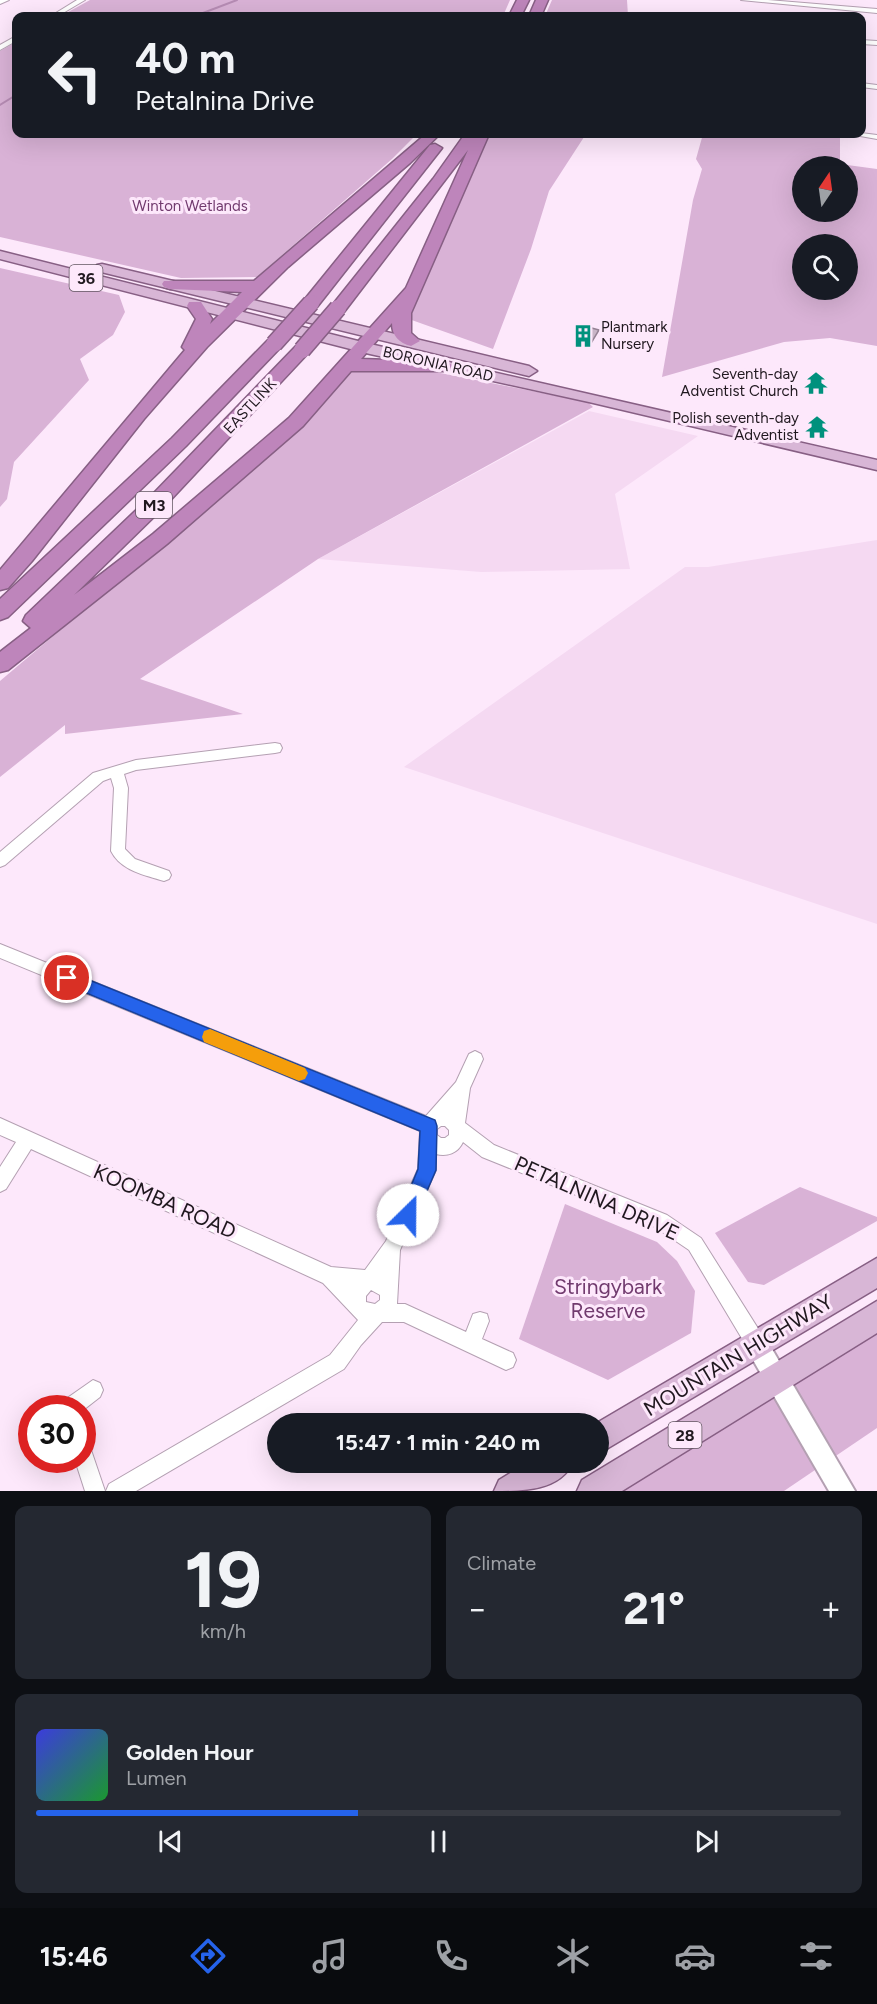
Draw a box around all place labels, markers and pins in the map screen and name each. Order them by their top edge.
place label: Plantmark Nursery [601,318,668,353]
building icon: Plantmark Nursery [570,323,596,349]
place label: Seventh-day Adventist Church [680,365,798,400]
temple icon: Seventh-day Adventist Church [803,370,829,396]
place label: Polish seventh-day Adventist [672,409,799,444]
temple icon: Polish seventh-day Adventist [804,414,830,440]
pin [41,952,92,1003]

